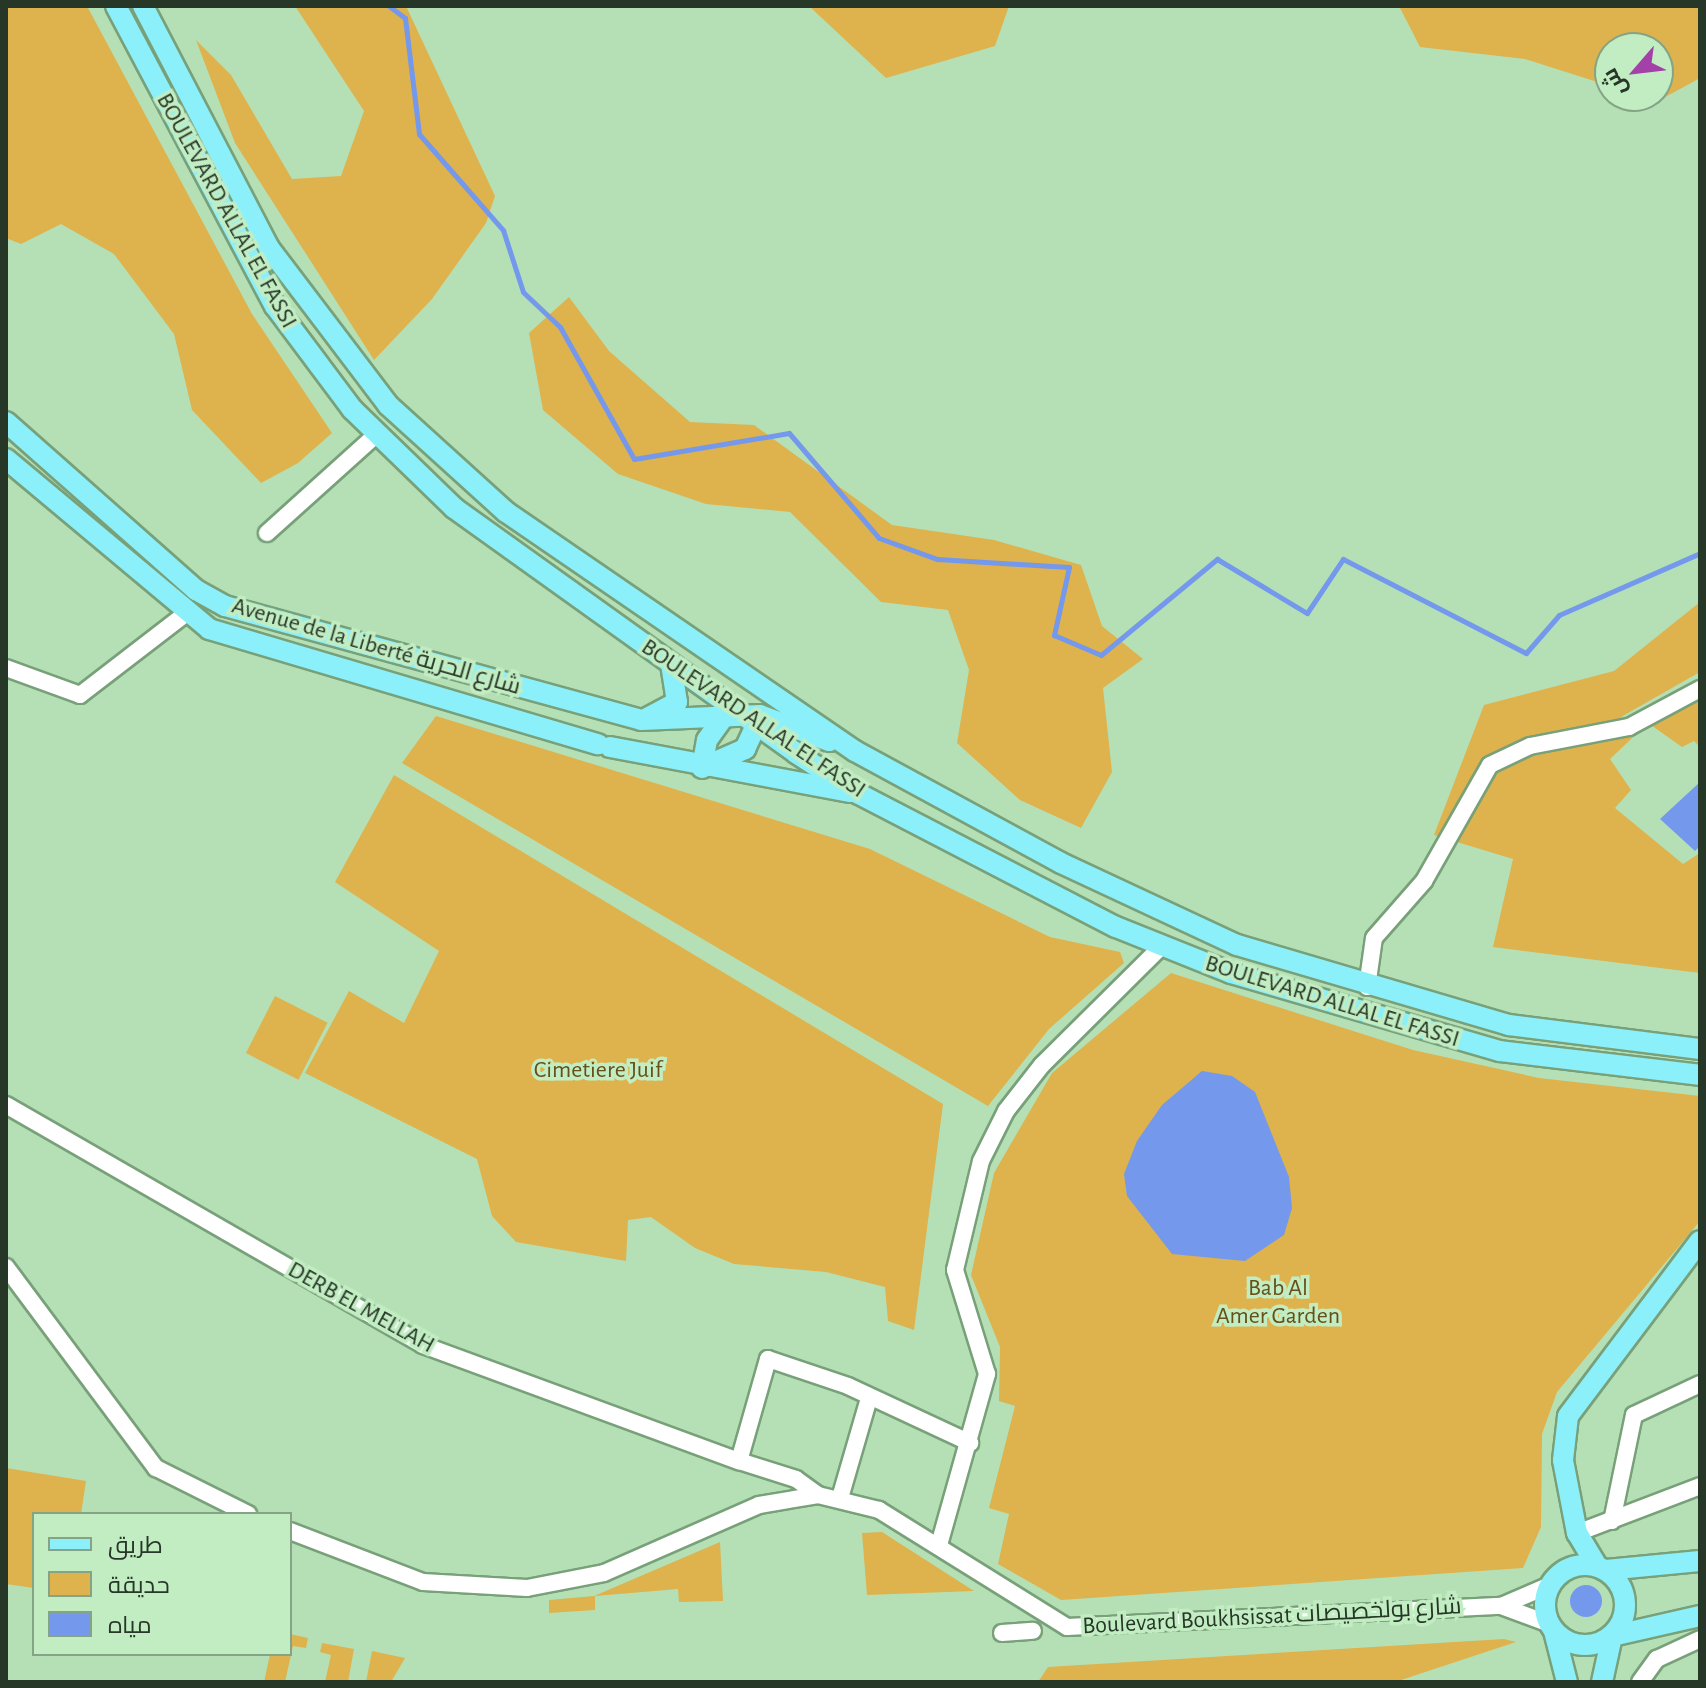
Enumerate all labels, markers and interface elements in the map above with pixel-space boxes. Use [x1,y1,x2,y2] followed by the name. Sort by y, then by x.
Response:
[1594,32,1674,112] north arrow
[1598,65,1631,100] text: ش
[149,88,303,334] street label: BOULEVARD ALLAL EL FASSI
[228,592,524,702] street label: Avenue de la Liberté شارع الحرية
[635,633,871,805] street label: BOULEVARD ALLAL EL FASSI
[1201,950,1463,1054] street label: BOULEVARD ALLAL EL FASSI
[534,1057,662,1085] park label: Cimetiere Juif
[283,1256,439,1360] street label: DERB EL MELLAH
[1216,1275,1340,1331] park label: Bab Al Amer Garden
[32,1512,292,1656] legend
[108,1534,163,1558] text: طريق
[108,1574,170,1598] text: حديقة
[1082,1593,1462,1641] street label: Boulevard Boukhsissat شارع بولخصيصات
[108,1614,152,1638] text: مياه

